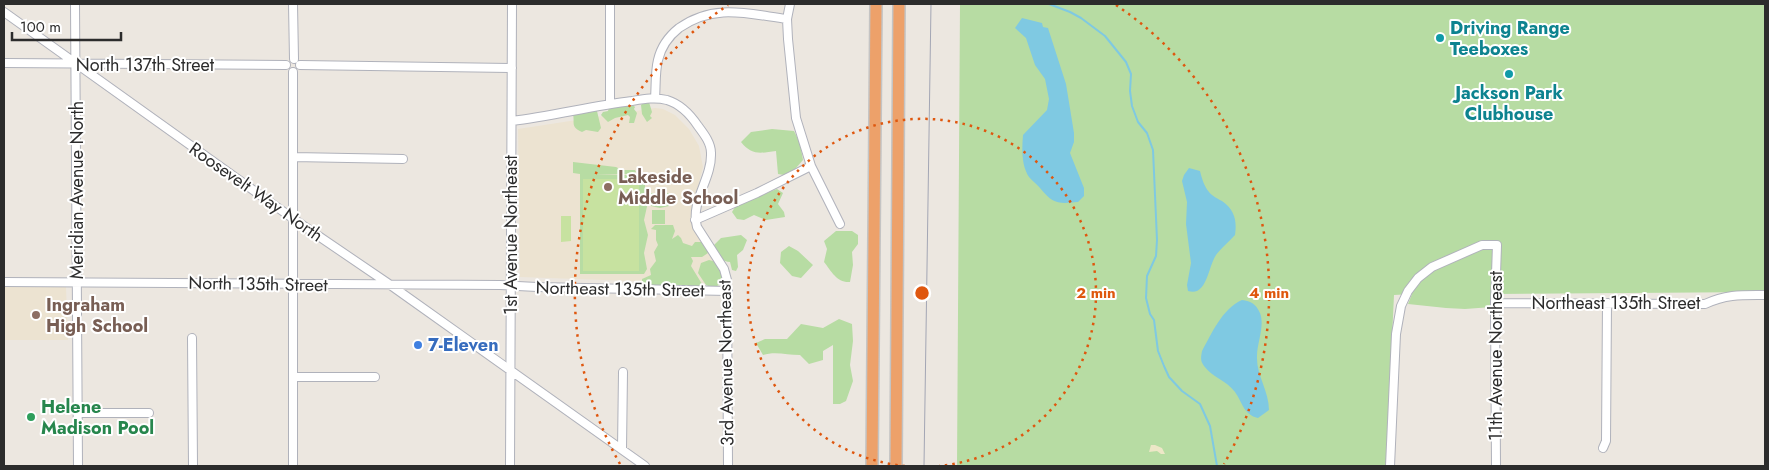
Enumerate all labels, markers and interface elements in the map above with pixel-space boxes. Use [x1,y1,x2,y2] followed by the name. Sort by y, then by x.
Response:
[12,10,121,42] scale bar
[1450,15,1570,62] place label: Driving Range Teeboxes
[20,16,61,38] text: 100 m
[1434,32,1446,44] marker: Driving Range Teeboxes
[76,52,215,78] street label: North 137th Street
[1503,68,1515,80] marker: Jackson Park Clubhouse
[1452,80,1563,127] place label: Jackson Park Clubhouse
[64,101,90,279] street label: Meridian Avenue North
[184,136,328,248] street label: Roosevelt Way North
[498,154,524,315] street label: 1st Avenue Northeast
[618,164,738,211] place label: Lakeside Middle School
[602,181,614,193] marker: Lakeside Middle School
[188,270,329,298] street label: North 135th Street
[1483,270,1509,441] street label: 11th Avenue Northeast
[535,275,705,303] street label: Northeast 135th Street
[712,279,740,446] street label: 3rd Avenue Northeast
[1076,282,1116,304] text: 2 min
[1249,282,1289,304] text: 4 min
[913,284,931,302] centre of rings
[1532,290,1701,316] street label: Northeast 135th Street
[46,292,148,339] place label: Ingraham High School
[30,309,42,321] marker: Ingraham High School
[428,332,499,358] place label: 7-Eleven
[412,339,424,351] marker: 7-Eleven
[41,394,154,441] place label: Helene Madison Pool
[25,411,37,423] marker: Helene Madison Pool

